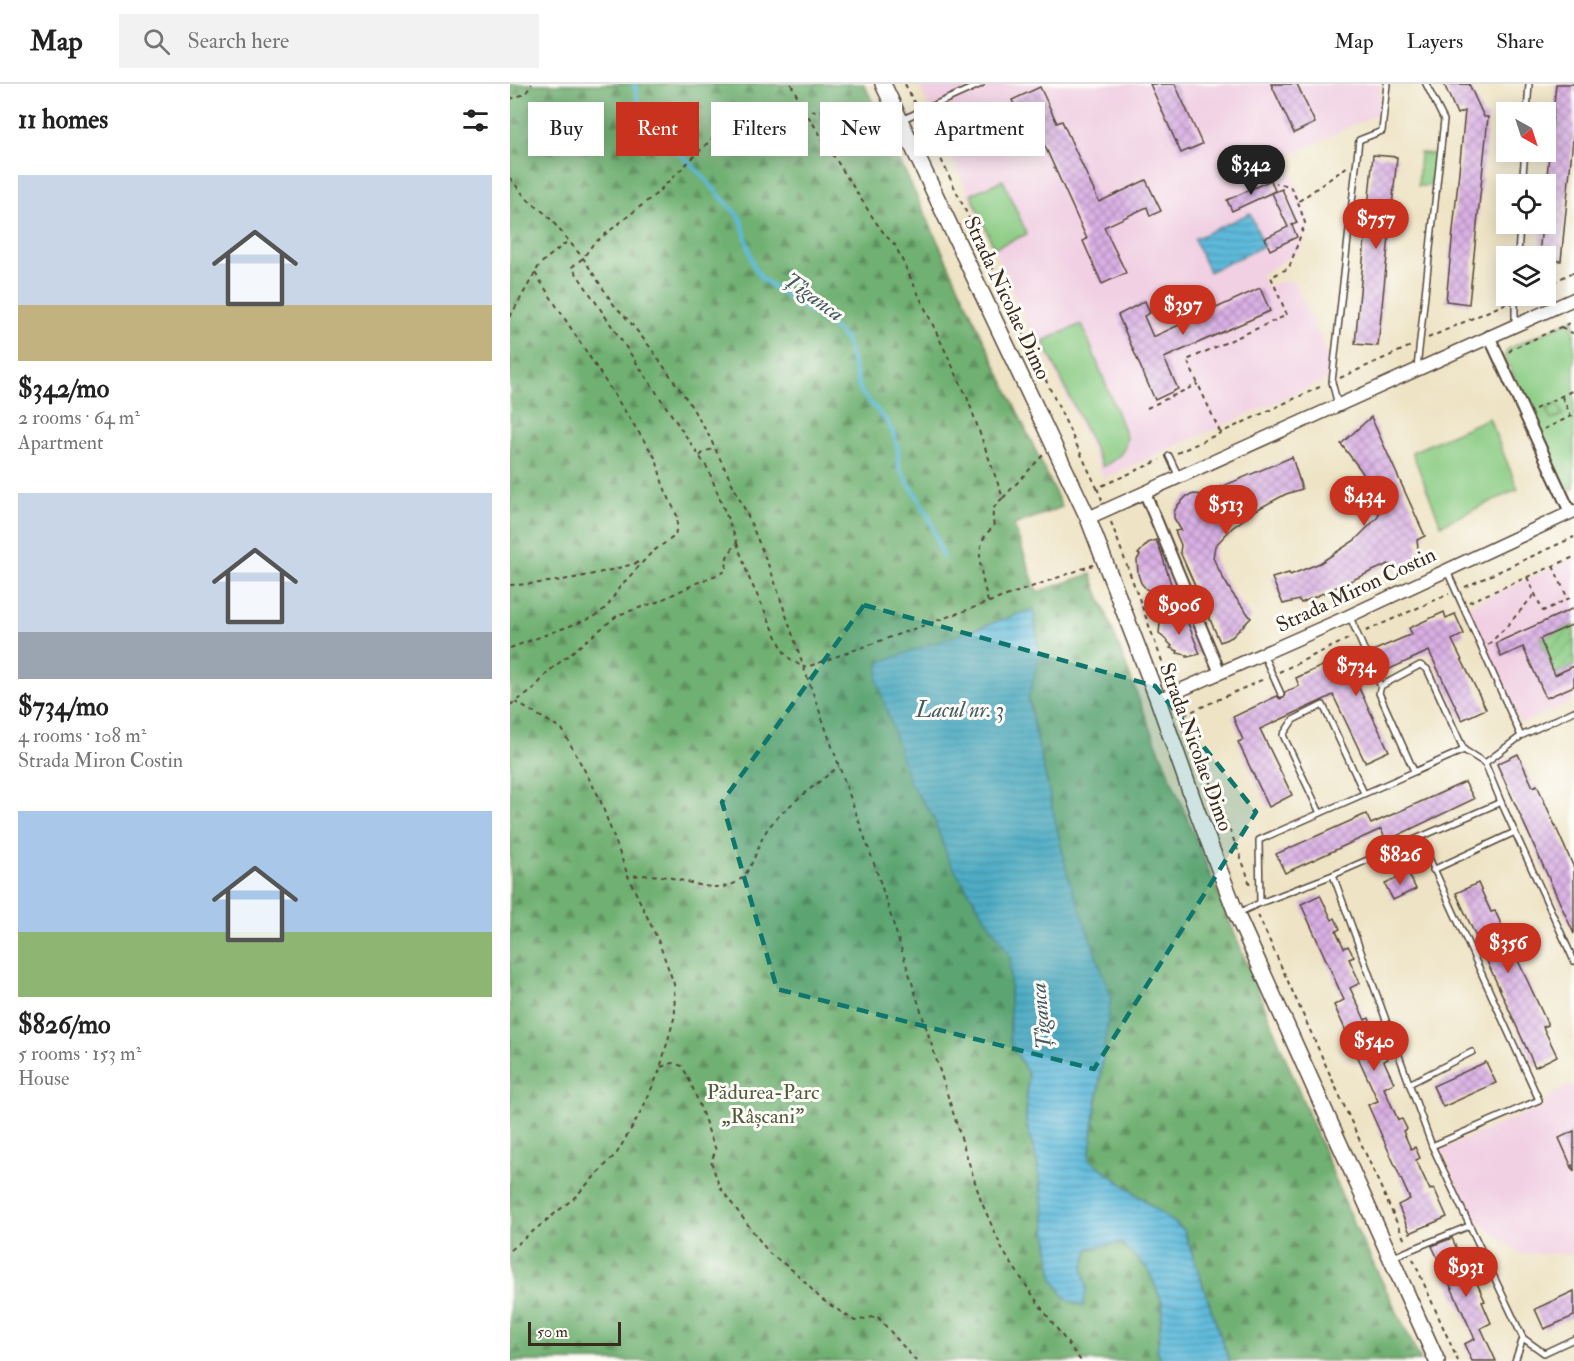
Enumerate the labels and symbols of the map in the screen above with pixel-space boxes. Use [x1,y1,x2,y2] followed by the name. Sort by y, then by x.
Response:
[1496,102,1556,162] north arrow
[1215,145,1287,196] pin: $342
[1340,199,1412,250] pin: $757
[957,212,1057,384] street label: Strada Nicolae Dimo
[779,266,849,328] water label: Țîganca
[1147,285,1219,336] pin: $397
[1328,476,1400,527] pin: $434
[1190,485,1262,536] pin: $513
[1272,541,1440,639] street label: Strada Miron Costin
[1143,585,1215,636] pin: $906
[1320,646,1392,697] pin: $734
[1153,659,1239,835] street label: Strada Nicolae Dimo
[915,696,1004,724] water label: Lacul nr. 3
[1364,835,1436,886] pin: $826
[1472,923,1544,974] pin: $356
[1024,981,1058,1051] water label: Țîganca
[1338,1021,1410,1072] pin: $540
[707,1079,820,1130] park label: Pădurea-Parc „Râșcani”
[1430,1247,1502,1298] pin: $931
[528,1319,621,1346] scale bar

